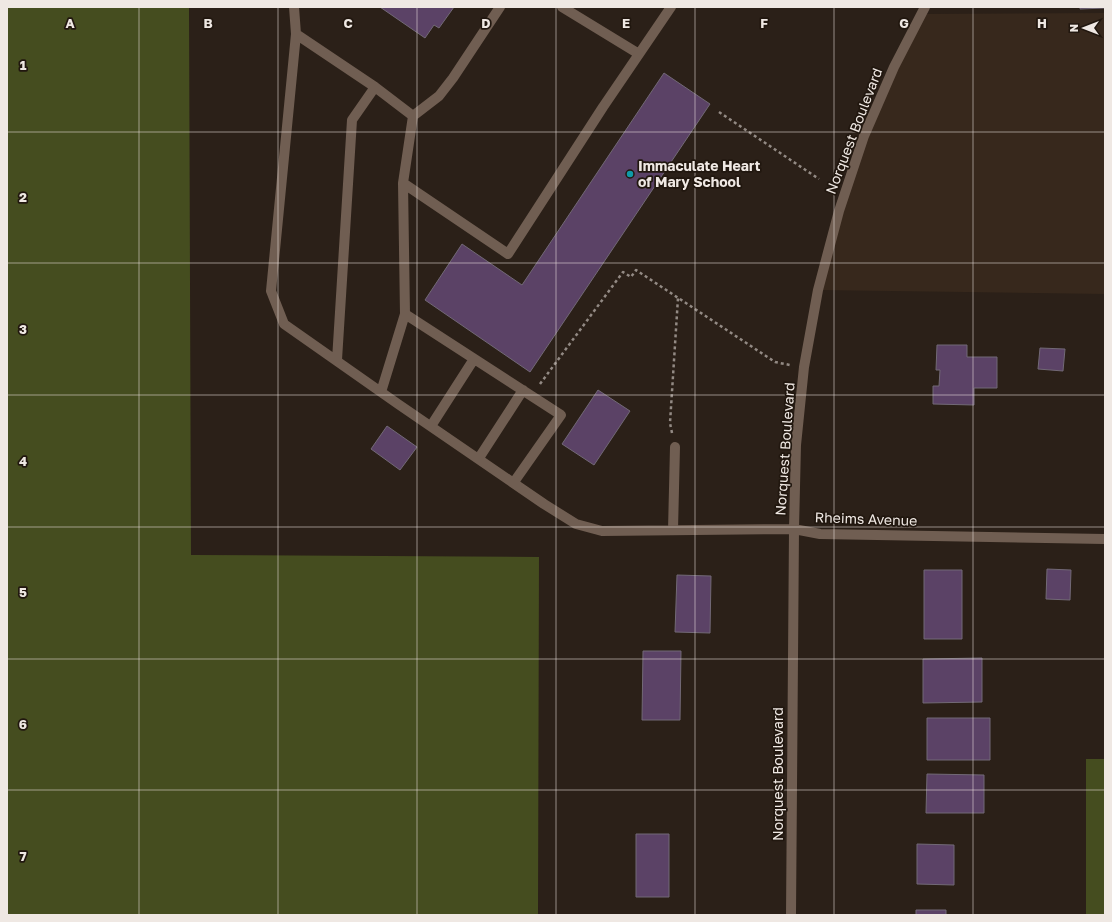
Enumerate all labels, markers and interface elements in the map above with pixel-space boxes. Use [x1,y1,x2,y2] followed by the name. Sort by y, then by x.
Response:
[1064,8,1104,48] north arrow
[65,15,75,31] text: A
[203,15,213,31] text: B
[343,15,353,31] text: C
[481,15,491,31] text: D
[622,15,630,31] text: E
[760,15,768,31] text: F
[899,15,909,31] text: G
[1037,15,1047,31] text: H
[1067,24,1080,32] text: N
[20,57,27,73] text: 1
[822,65,885,196] street label: Norquest Boulevard
[638,157,761,190] place label: Immaculate Heart of Mary School
[625,169,635,179] marker: Immaculate Heart of Mary School
[19,189,27,205] text: 2
[19,321,27,337] text: 3
[771,382,798,516] street label: Norquest Boulevard
[19,453,27,469] text: 4
[814,508,918,529] street label: Rheims Avenue
[19,584,27,600] text: 5
[769,707,786,841] street label: Norquest Boulevard
[19,716,27,732] text: 6
[19,848,27,864] text: 7

